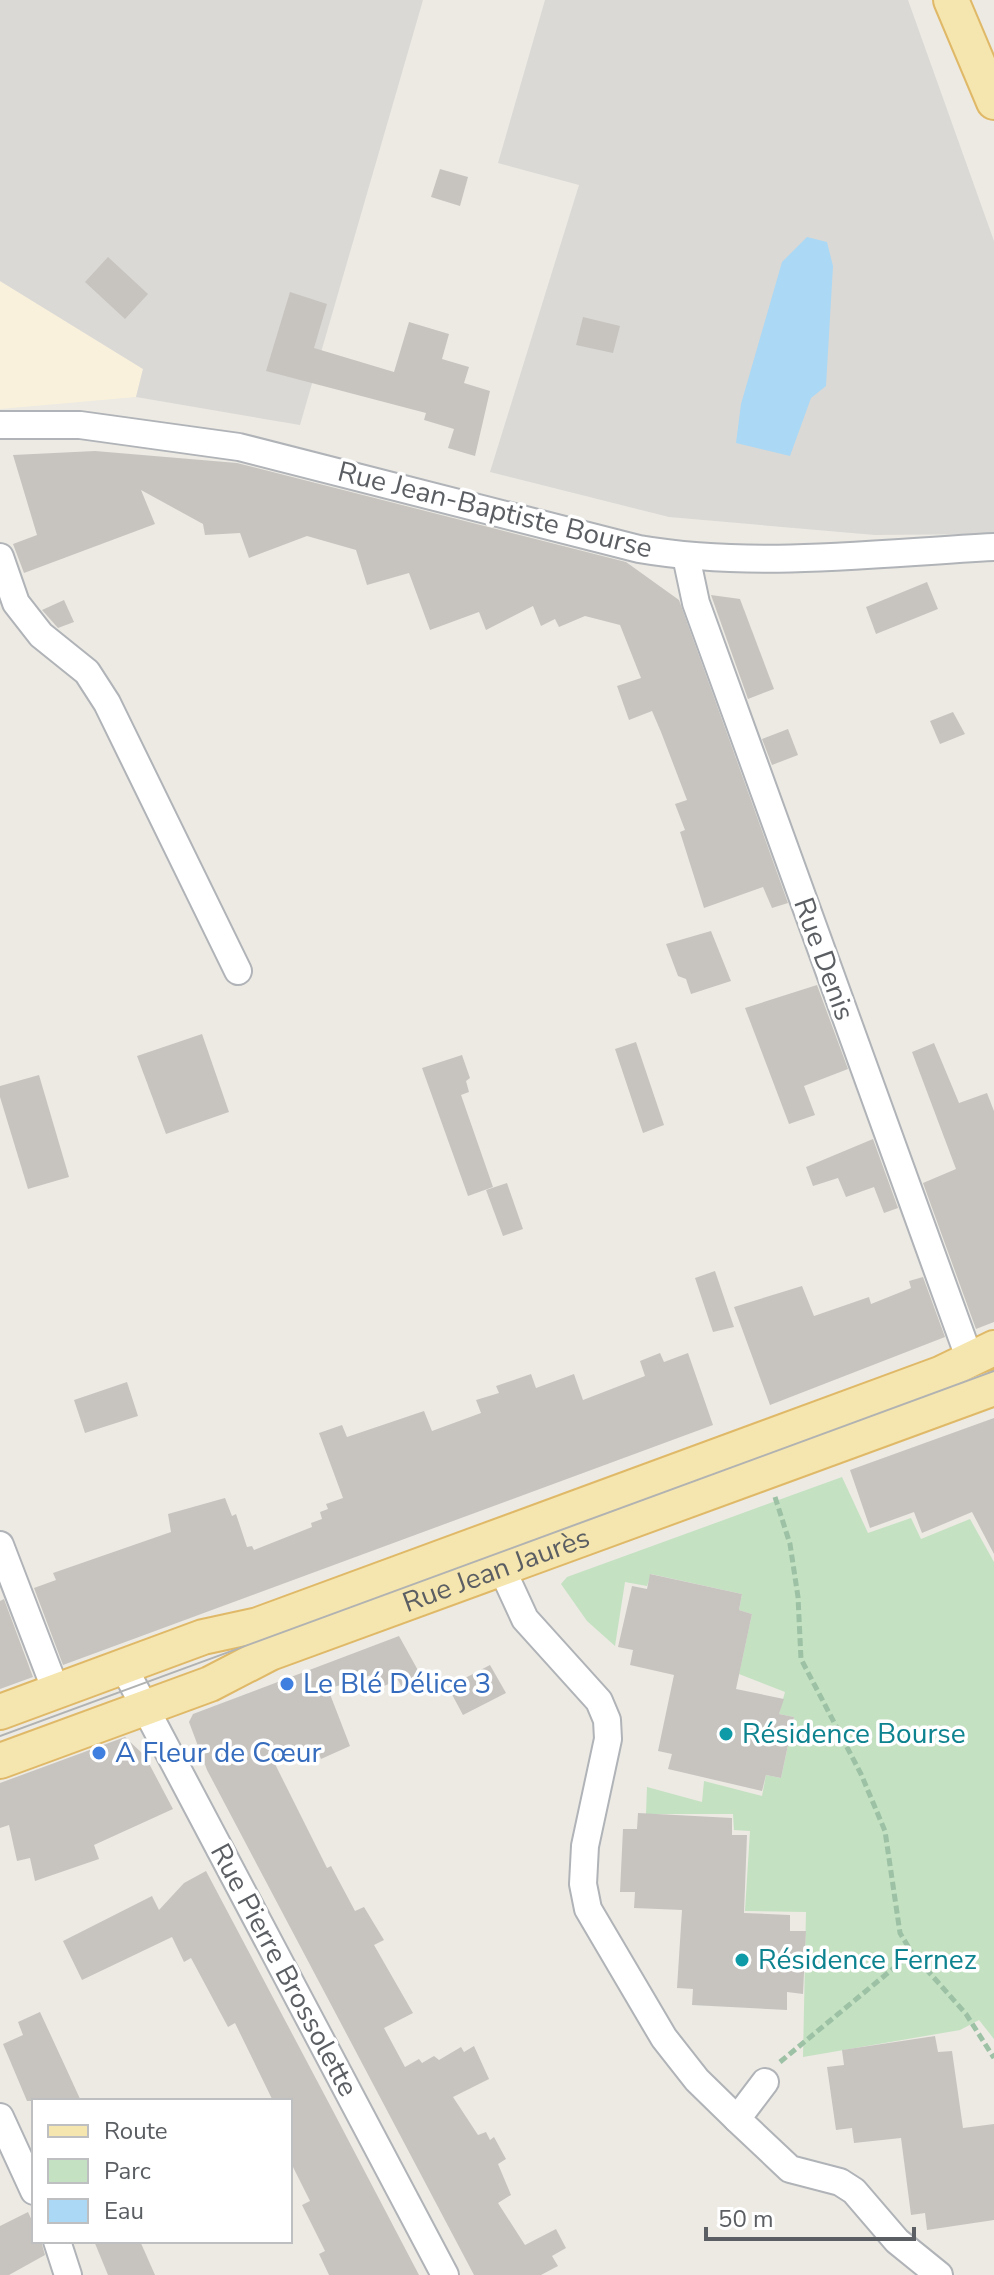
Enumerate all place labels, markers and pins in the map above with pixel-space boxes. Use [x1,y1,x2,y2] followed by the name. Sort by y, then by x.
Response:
[303,1665,491,1703] place label: Le Blé Délice 3
[278,1675,296,1693] marker: Le Blé Délice 3
[742,1715,966,1753] place label: Résidence Bourse
[717,1725,735,1743] marker: Résidence Bourse
[115,1734,321,1772] place label: A Fleur de Cœur
[90,1744,108,1762] marker: A Fleur de Cœur
[758,1941,977,1979] place label: Résidence Fernez
[733,1951,751,1969] marker: Résidence Fernez

